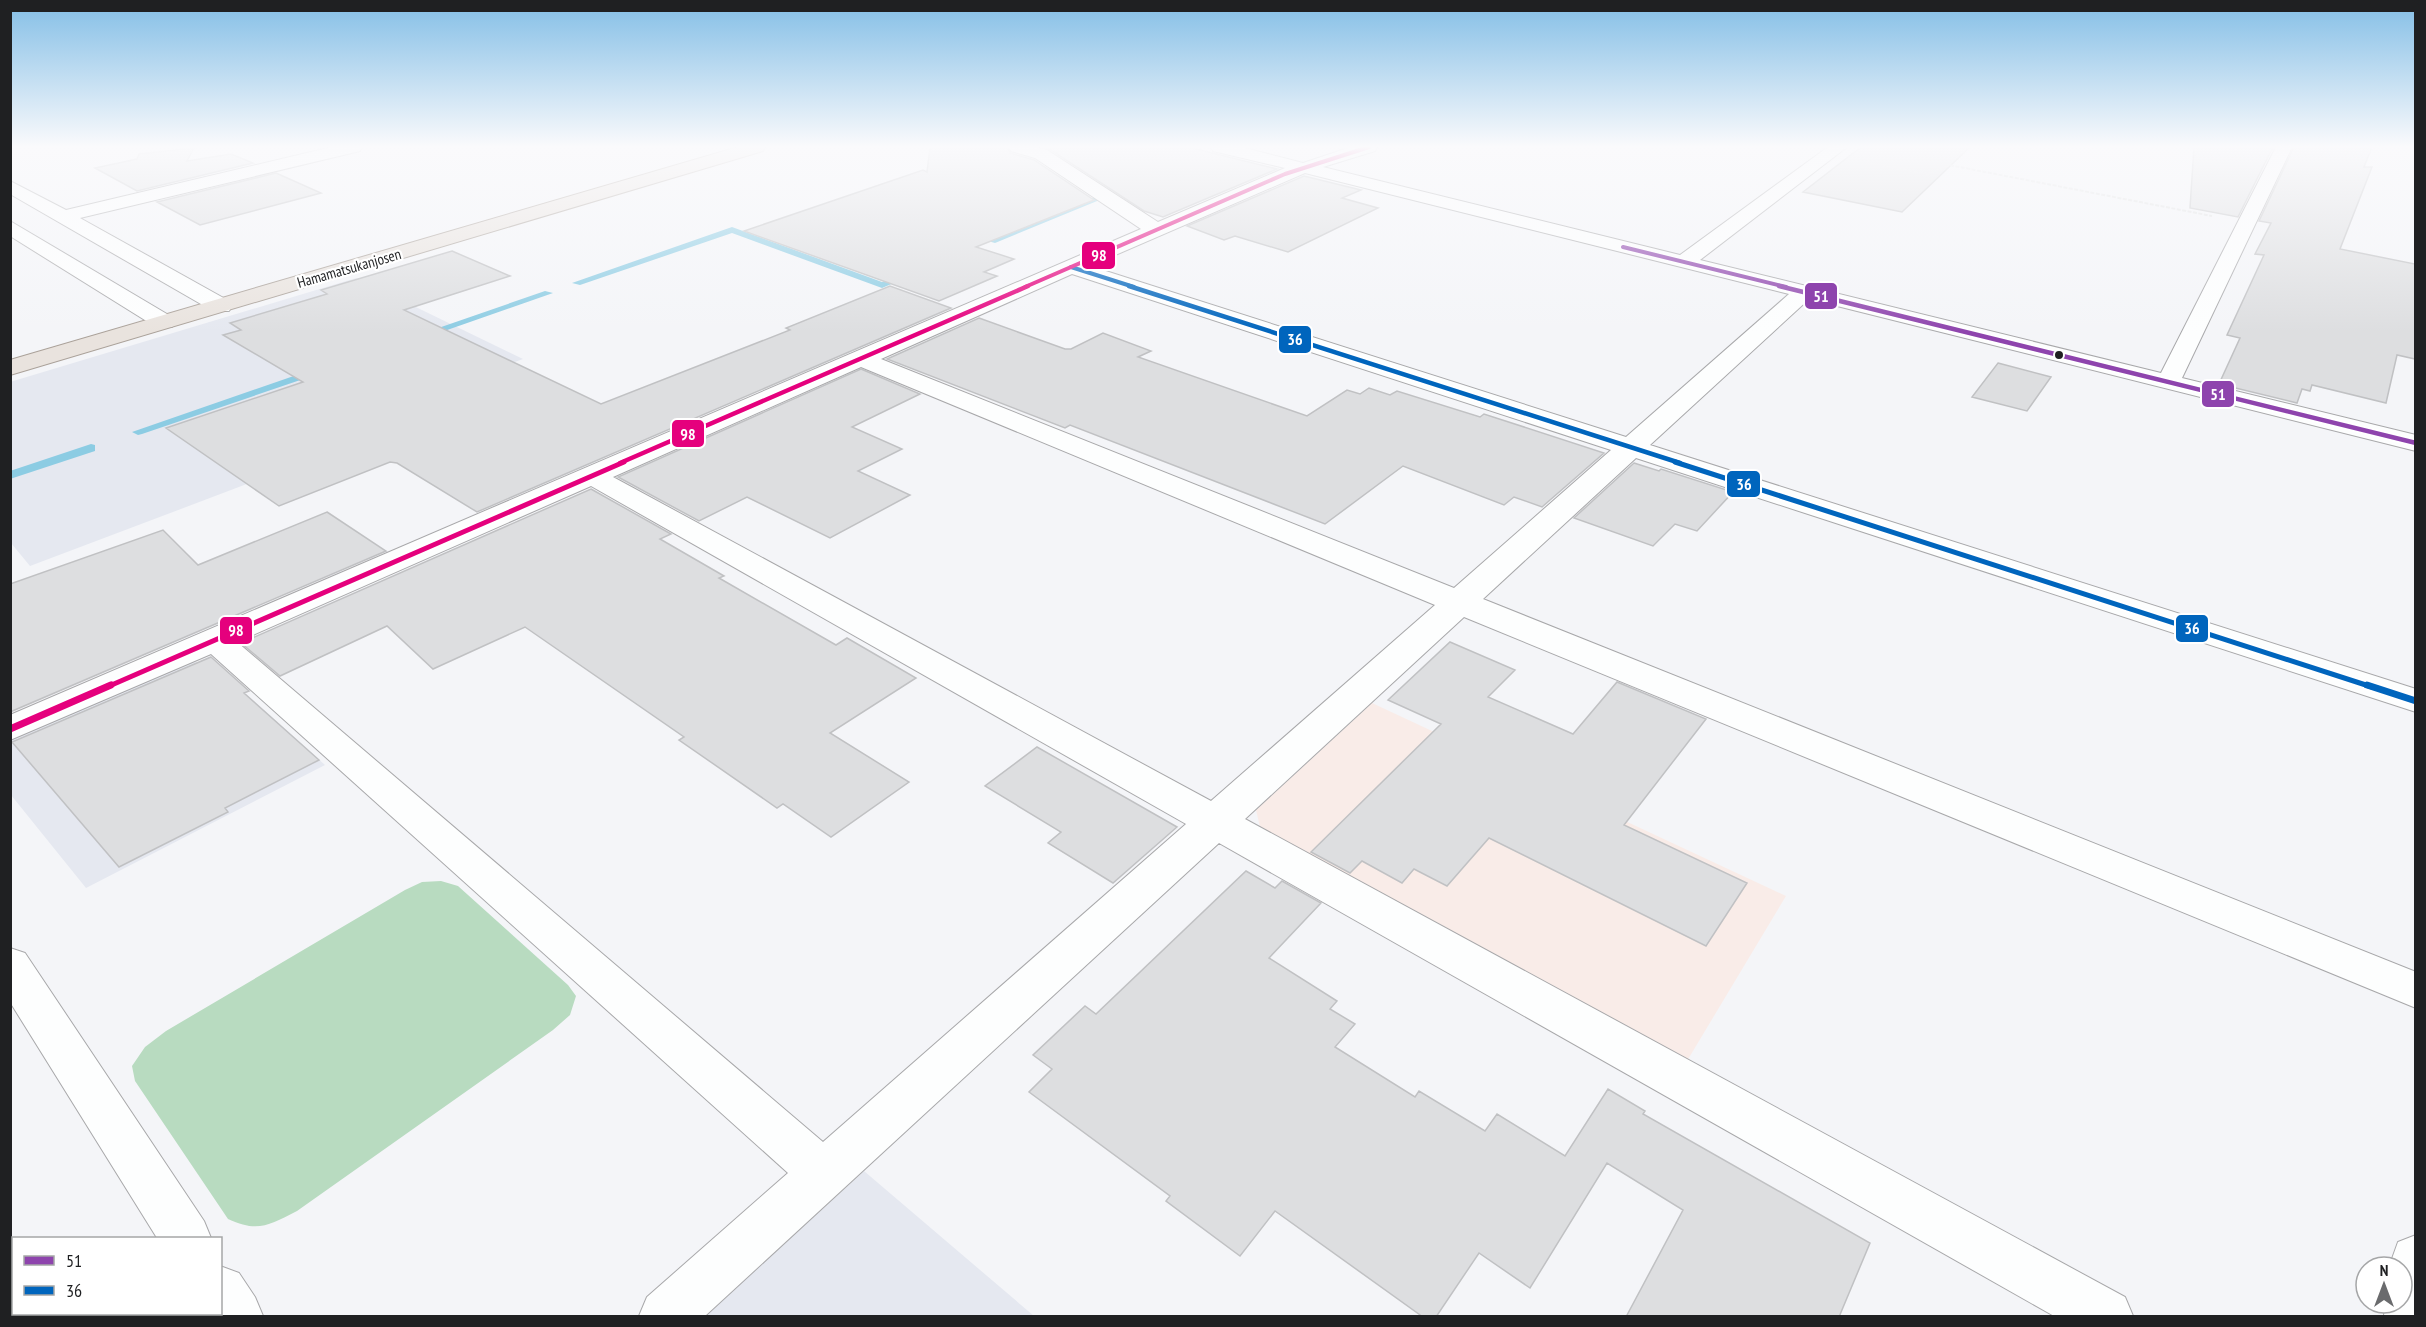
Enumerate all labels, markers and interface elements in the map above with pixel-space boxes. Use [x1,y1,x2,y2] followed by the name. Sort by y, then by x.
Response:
[1081,241,1116,270] line badge: 98
[295,244,403,292] street label: Hamamatsukanjosen
[1091,245,1107,265] text: 98
[1804,282,1838,310] line badge: 51
[1813,286,1829,306] text: 51
[1278,325,1312,354] line badge: 36
[1287,329,1303,349] text: 36
[2053,349,2065,361] unlabelled marker
[2201,380,2235,408] line badge: 51
[2210,384,2226,404] text: 51
[671,419,705,448] line badge: 98
[680,424,696,444] text: 98
[1726,470,1761,498] line badge: 36
[1736,474,1752,494] text: 36
[2175,614,2209,643] line badge: 36
[219,616,253,645] line badge: 98
[2184,618,2200,638] text: 36
[228,620,244,640] text: 98
[12,1237,222,1315] legend
[66,1249,82,1272] text: 51
[2354,1255,2414,1315] north arrow
[2380,1260,2388,1280] text: N
[66,1279,82,1302] text: 36

